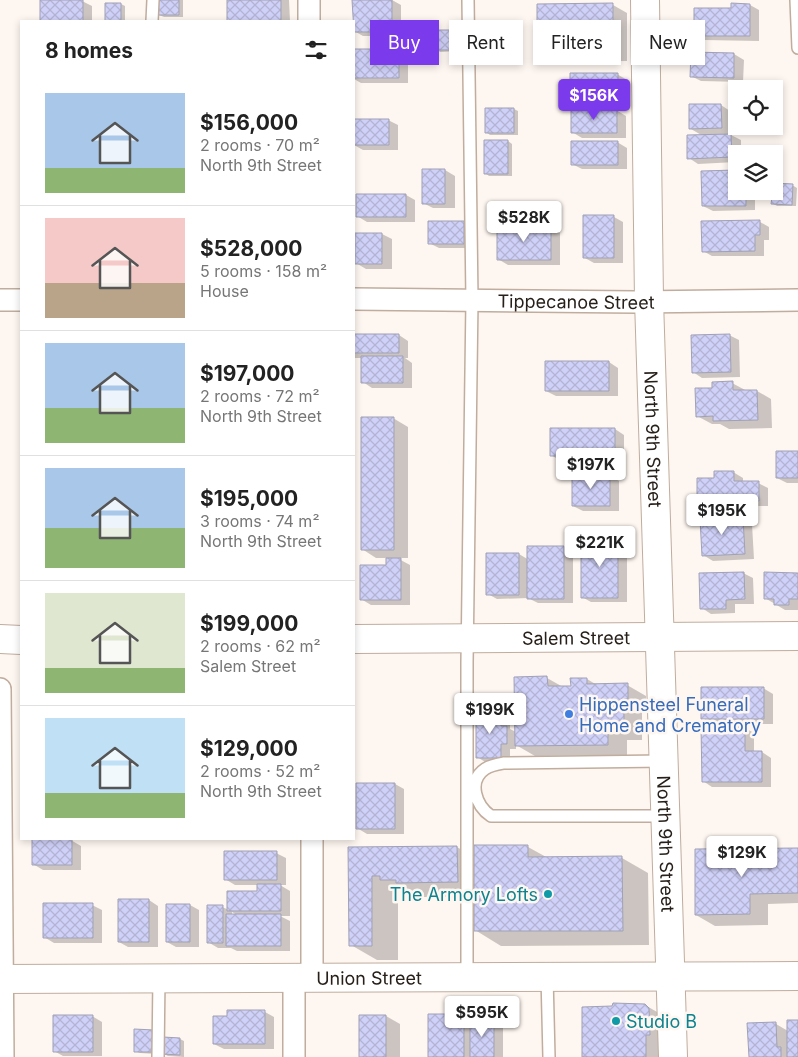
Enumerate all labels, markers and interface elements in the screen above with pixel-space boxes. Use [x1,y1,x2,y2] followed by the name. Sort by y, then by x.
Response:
[370,20,439,65] chip: Buy
[449,20,523,65] chip: Rent
[533,20,621,65] chip: Filters
[631,20,705,65] chip: New
[302,36,330,64] icon: filters
[45,38,133,63] text: 8 homes
[559,78,629,121] pin: $156K
[728,80,783,200] map controls
[728,80,783,135] button: locate
[569,85,619,105] text: $156K
[200,110,298,135] text: $156,000
[85,113,145,173] icon: home
[200,135,320,155] text: 2 rooms · 70 m²
[728,145,783,200] button: layers
[200,155,322,175] text: North 9th Street
[489,200,559,243] pin: $528K
[498,207,550,227] text: $528K
[200,236,303,261] text: $528,000
[85,238,145,298] icon: home
[200,261,327,281] text: 5 rooms · 158 m²
[200,281,249,301] text: House
[497,290,655,313] street label: Tippecanoe Street
[200,361,295,386] text: $197,000
[85,363,145,423] icon: home
[641,370,666,508] street label: North 9th Street
[200,386,320,406] text: 2 rooms · 72 m²
[200,406,322,426] text: North 9th Street
[556,448,626,490] pin: $197K
[567,454,615,474] text: $197K
[200,486,298,511] text: $195,000
[85,488,145,548] icon: home
[687,494,757,536] pin: $195K
[697,500,747,520] text: $195K
[200,511,319,531] text: 3 rooms · 74 m²
[565,526,635,568] pin: $221K
[200,531,322,551] text: North 9th Street
[575,532,625,552] text: $221K
[200,611,298,636] text: $199,000
[85,613,145,673] icon: home
[522,627,630,648] street label: Salem Street
[200,636,321,656] text: 2 rooms · 62 m²
[200,656,296,676] text: Salem Street
[455,692,525,735] pin: $199K
[579,694,761,736] place label: Hippensteel Funeral Home and Crematory
[465,699,515,719] text: $199K
[563,708,575,720] marker: Hippensteel Funeral Home and Crematory
[200,736,298,761] text: $129,000
[85,738,145,798] icon: home
[200,761,320,781] text: 2 rooms · 52 m²
[654,775,679,913] street label: North 9th Street
[200,781,322,801] text: North 9th Street
[707,836,777,878] pin: $129K
[717,842,767,862] text: $129K
[390,884,538,905] place label: The Armory Lofts
[542,888,554,900] marker: The Armory Lofts
[316,967,422,988] street label: Union Street
[447,996,517,1038] pin: $595K
[456,1002,508,1022] text: $595K
[626,1011,697,1032] place label: Studio B
[610,1015,622,1027] marker: Studio B

